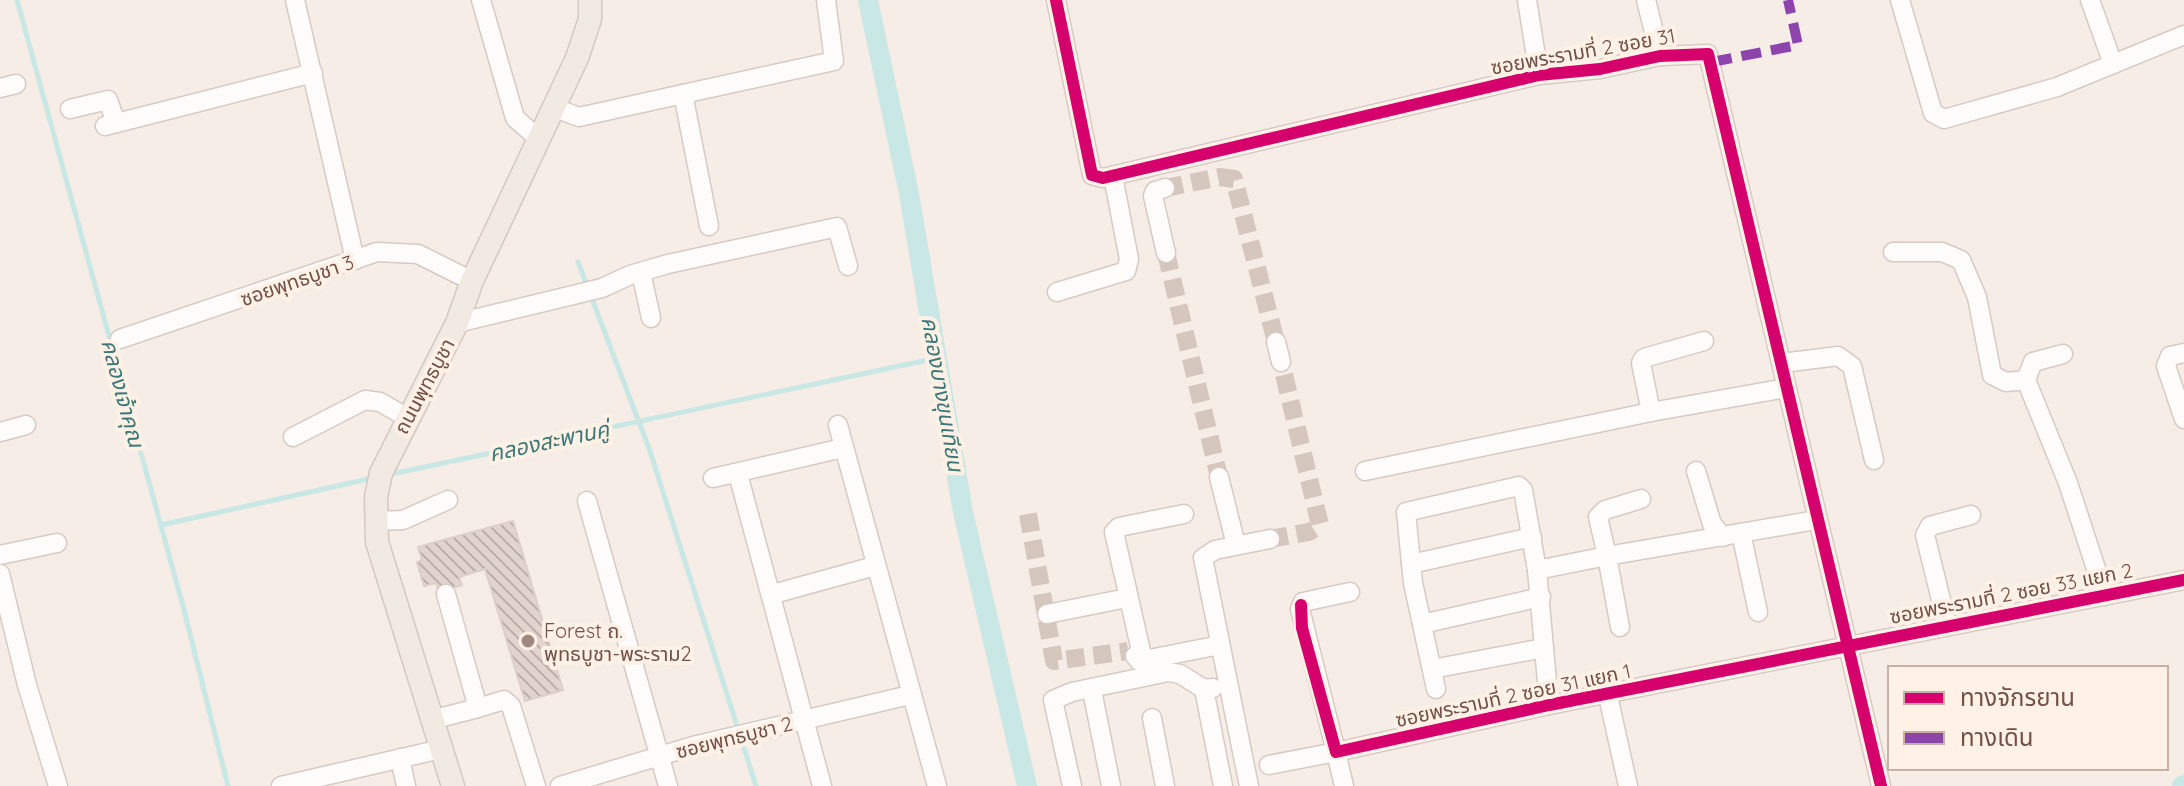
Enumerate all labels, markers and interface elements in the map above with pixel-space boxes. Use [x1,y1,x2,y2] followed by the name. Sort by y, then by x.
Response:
[1489,21,1677,80] street label: ซอยพระรามที่ 2 ซอย 31
[237,249,357,312] street label: ซอยพุทธบูชา 3
[916,315,971,475] water label: คลองบางขุนเทียน
[388,334,461,439] street label: ถนนพุทธบูชา
[95,336,151,452] water label: คลองเจ้าคุณ
[487,414,614,467] water label: คลองสะพานคู่
[1887,556,2135,629] street label: ซอยพระรามที่ 2 ซอย 33 แยก 2
[544,618,692,667] place label: Forest ถ. พุทธบูชา-พระราม2
[519,632,537,650] marker: Forest ถ. พุทธบูชา-พระราม2
[1393,657,1633,732] street label: ซอยพระรามที่ 2 ซอย 31 แยก 1
[1888,666,2168,770] legend
[1960,682,2075,712] text: ทางจักรยาน
[673,710,795,765] street label: ซอยพุทธบูชา 2
[1960,722,2034,752] text: ทางเดิน

